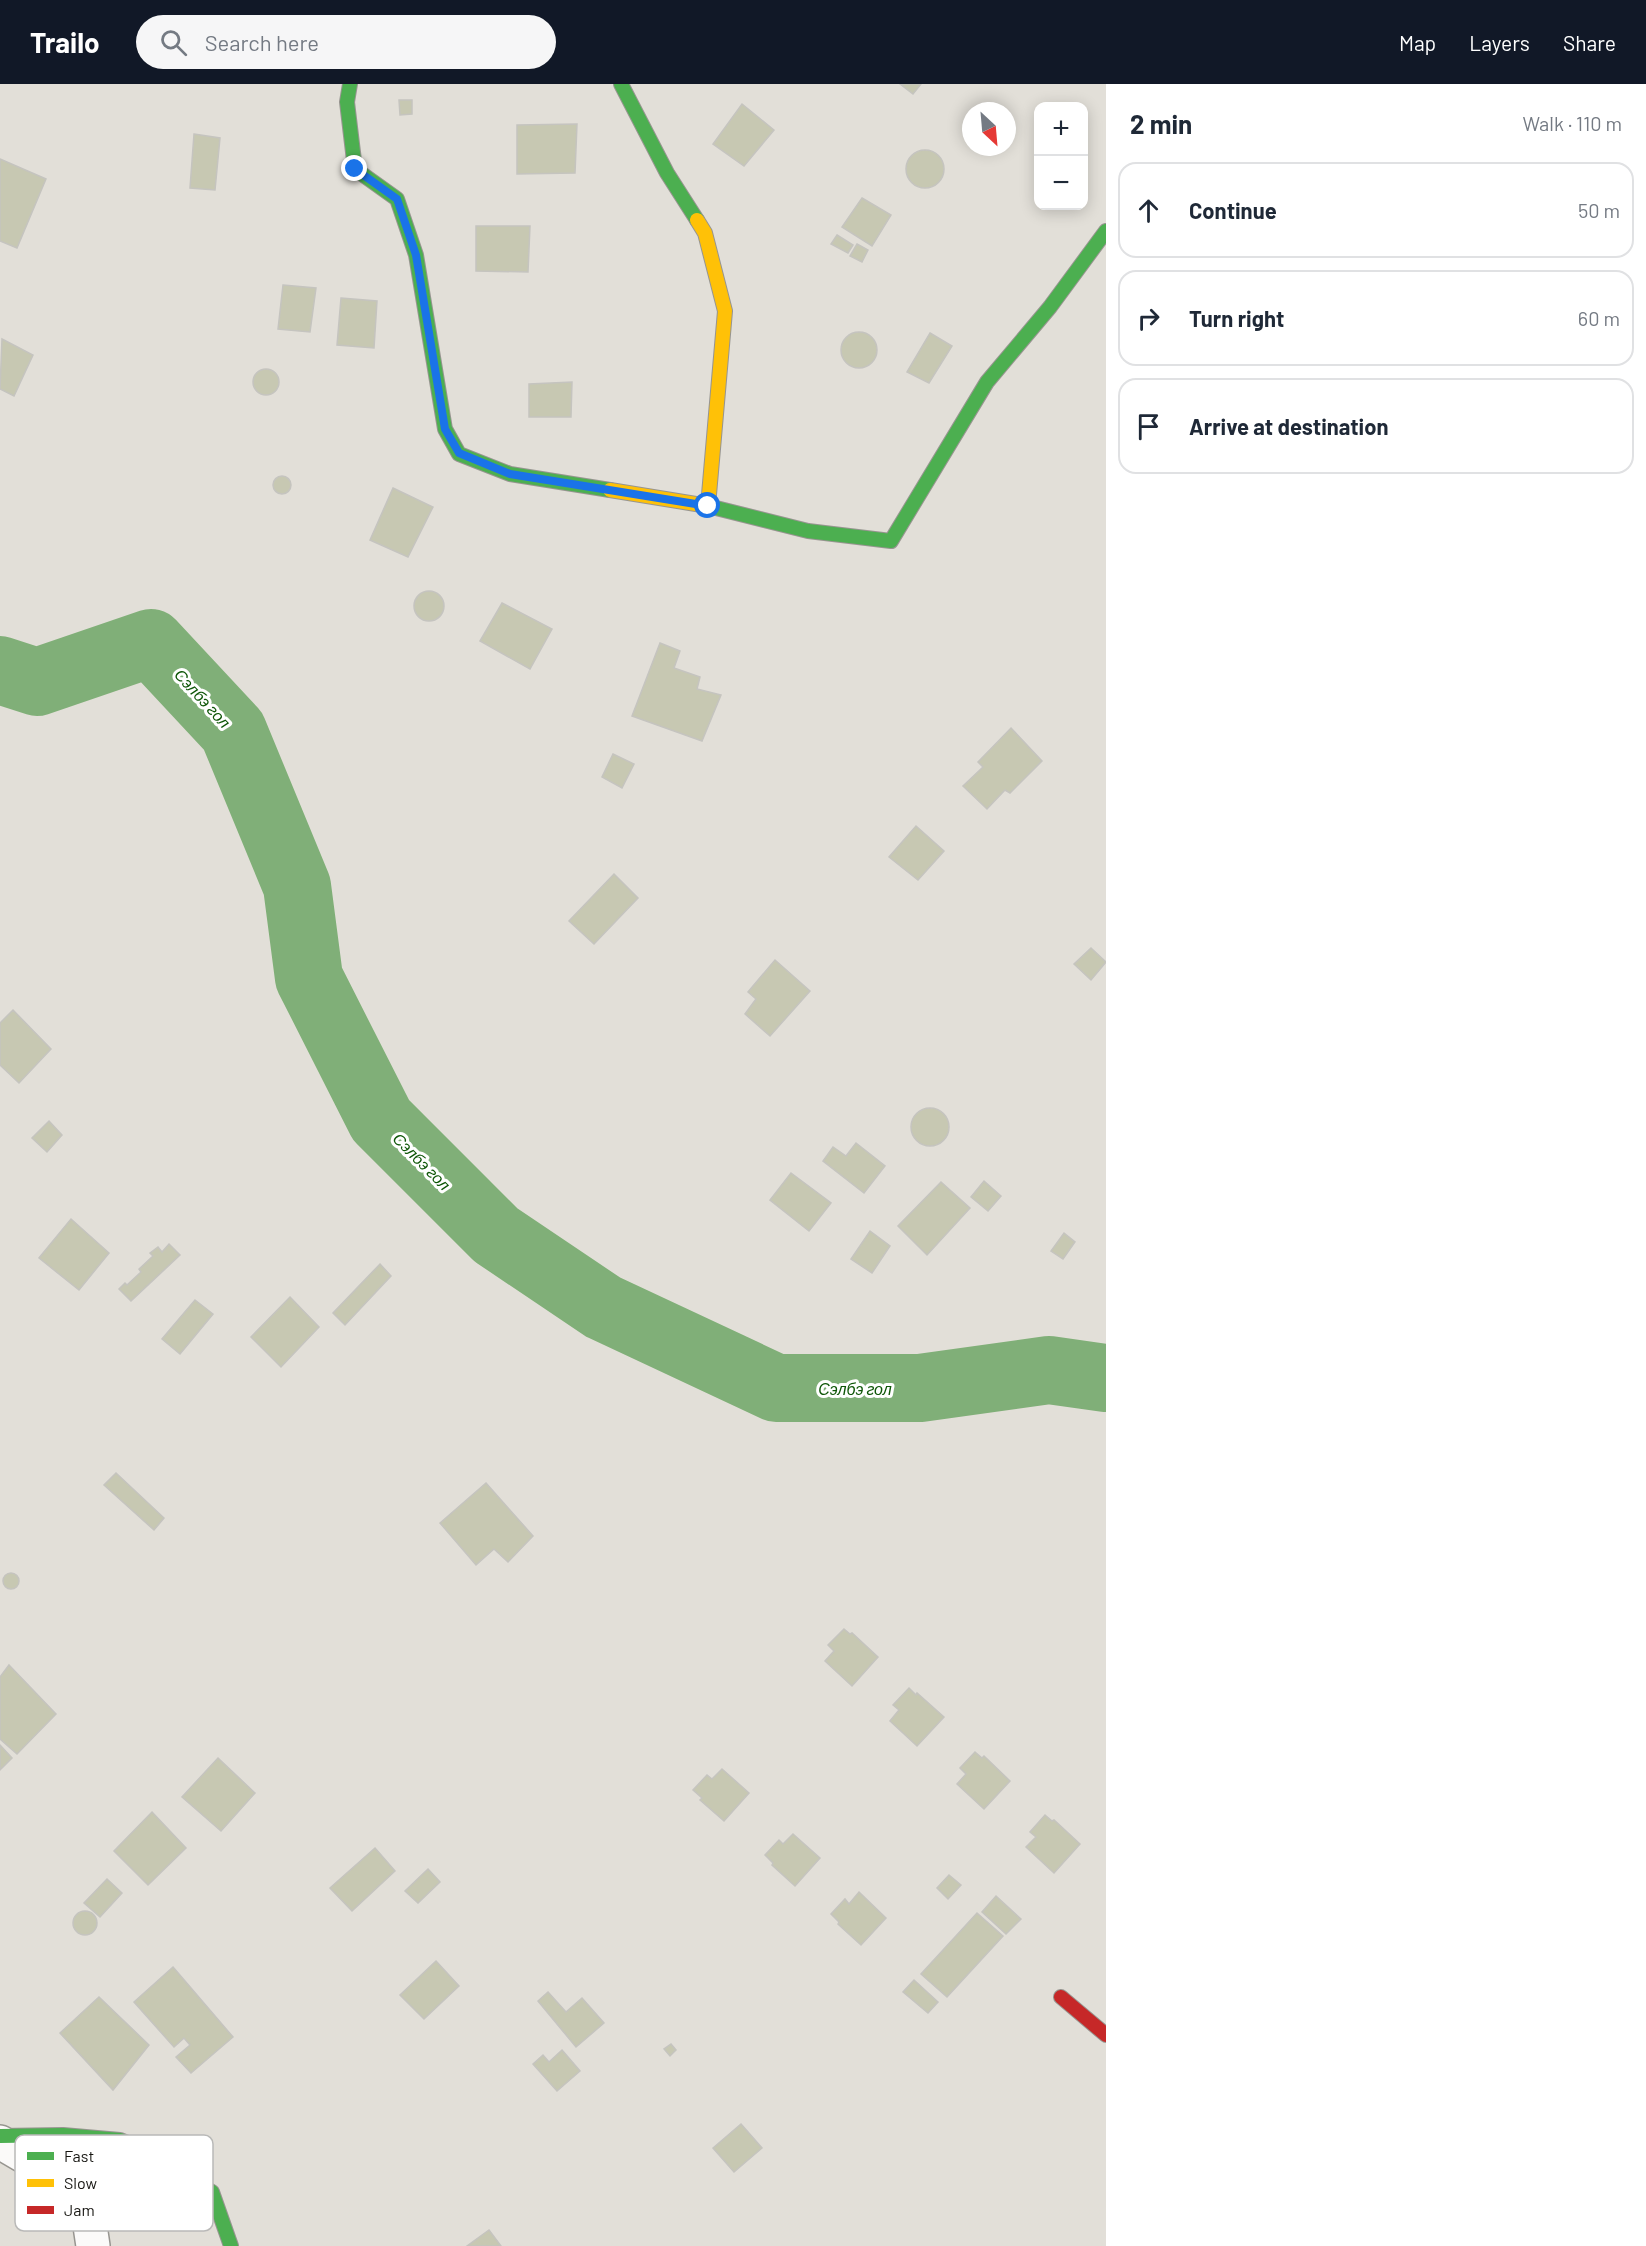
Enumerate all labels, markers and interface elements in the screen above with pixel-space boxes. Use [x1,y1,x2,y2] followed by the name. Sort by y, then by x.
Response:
[136,15,556,69] search box
[30,25,100,59] text: Trailo
[157,26,190,59] icon: search
[205,29,319,55] text: Search here
[1399,30,1436,55] text: Map
[1469,30,1530,55] text: Layers
[1563,30,1616,55] text: Share
[962,102,1016,156] north arrow
[1034,102,1088,210] map controls
[1034,102,1088,156] button: +
[1130,108,1192,139] text: 2 min
[1522,111,1622,135] text: Walk · 110 m
[341,155,367,181] route end
[1034,156,1088,210] button: −
[1132,194,1165,227] icon: ahead
[1189,197,1277,223] text: Continue
[1578,198,1620,222] text: 50 m
[1132,302,1165,335] icon: right
[1189,305,1284,331] text: Turn right
[1578,306,1620,330] text: 60 m
[1132,410,1165,443] icon: arrive
[1189,413,1388,439] text: Arrive at destination
[694,492,720,518] route start
[171,665,235,731] water label: Сэлбэ гол
[389,1128,455,1194] water label: Сэлбэ гол
[818,1379,892,1398] water label: Сэлбэ гол
[15,2135,213,2231] legend
[64,2146,94,2165] text: Fast
[64,2173,97,2192] text: Slow
[64,2200,95,2219] text: Jam

